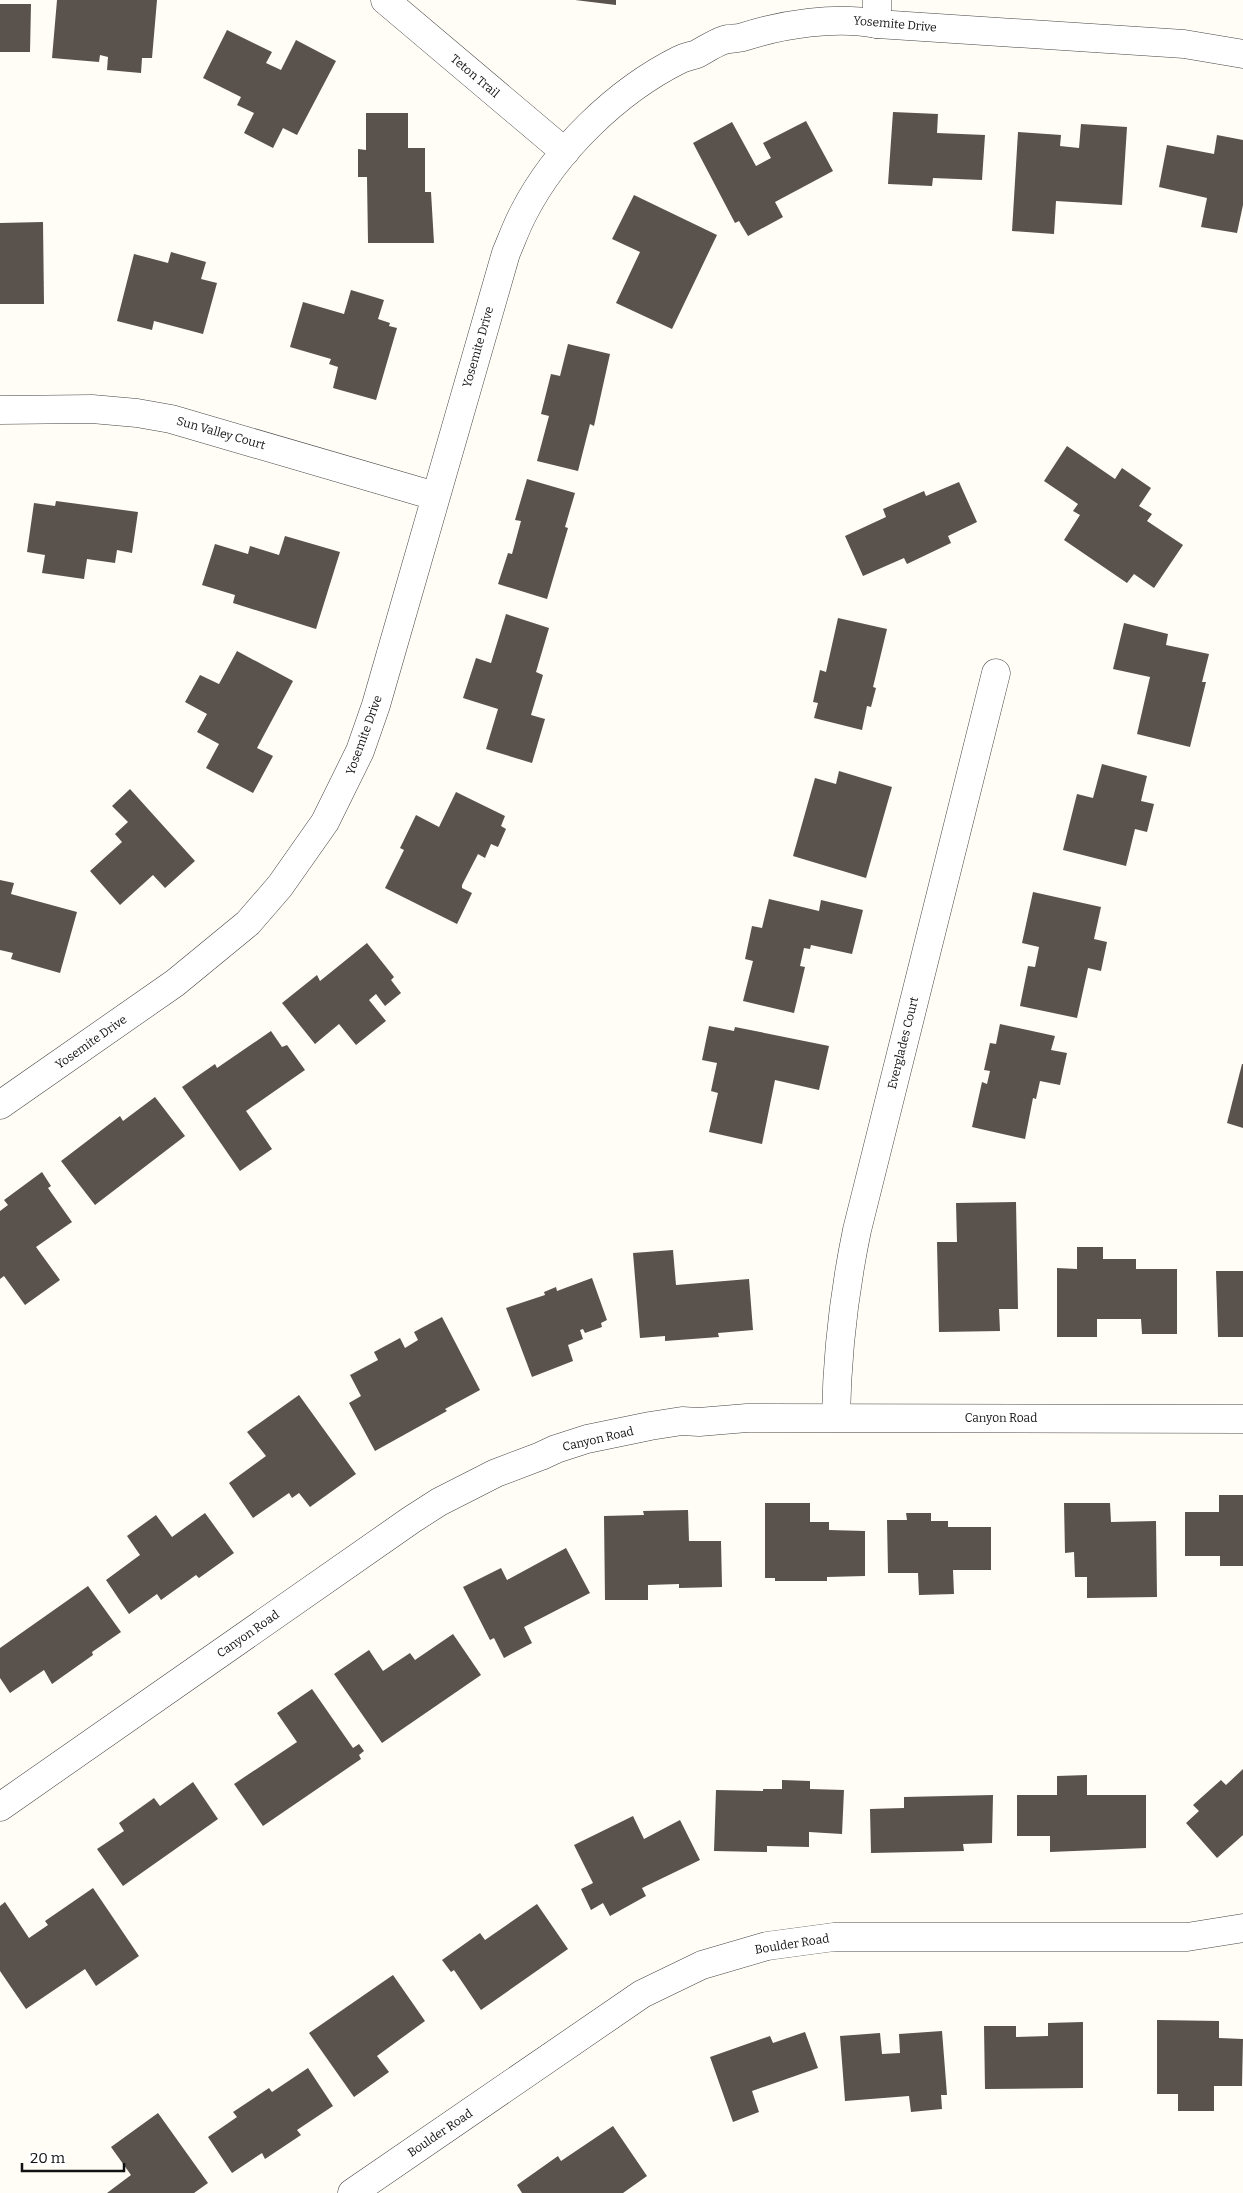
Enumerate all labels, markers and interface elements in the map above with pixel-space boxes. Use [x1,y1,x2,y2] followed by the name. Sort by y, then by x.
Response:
[853,13,937,35] street label: Yosemite Drive
[448,52,503,101] street label: Teton Trail
[460,305,496,389] street label: Yosemite Drive
[175,414,268,453] street label: Sun Valley Court
[343,693,385,777] street label: Yosemite Drive
[885,995,921,1091] street label: Everglades Court
[53,1012,129,1072] street label: Yosemite Drive
[965,1411,1037,1425] street label: Canyon Road
[561,1424,635,1454] street label: Canyon Road
[214,1607,282,1661] street label: Canyon Road
[754,1931,830,1957] street label: Boulder Road
[405,2106,475,2160] street label: Boulder Road
[22,2140,125,2172] scale bar
[30,2149,66,2167] text: 20 m

